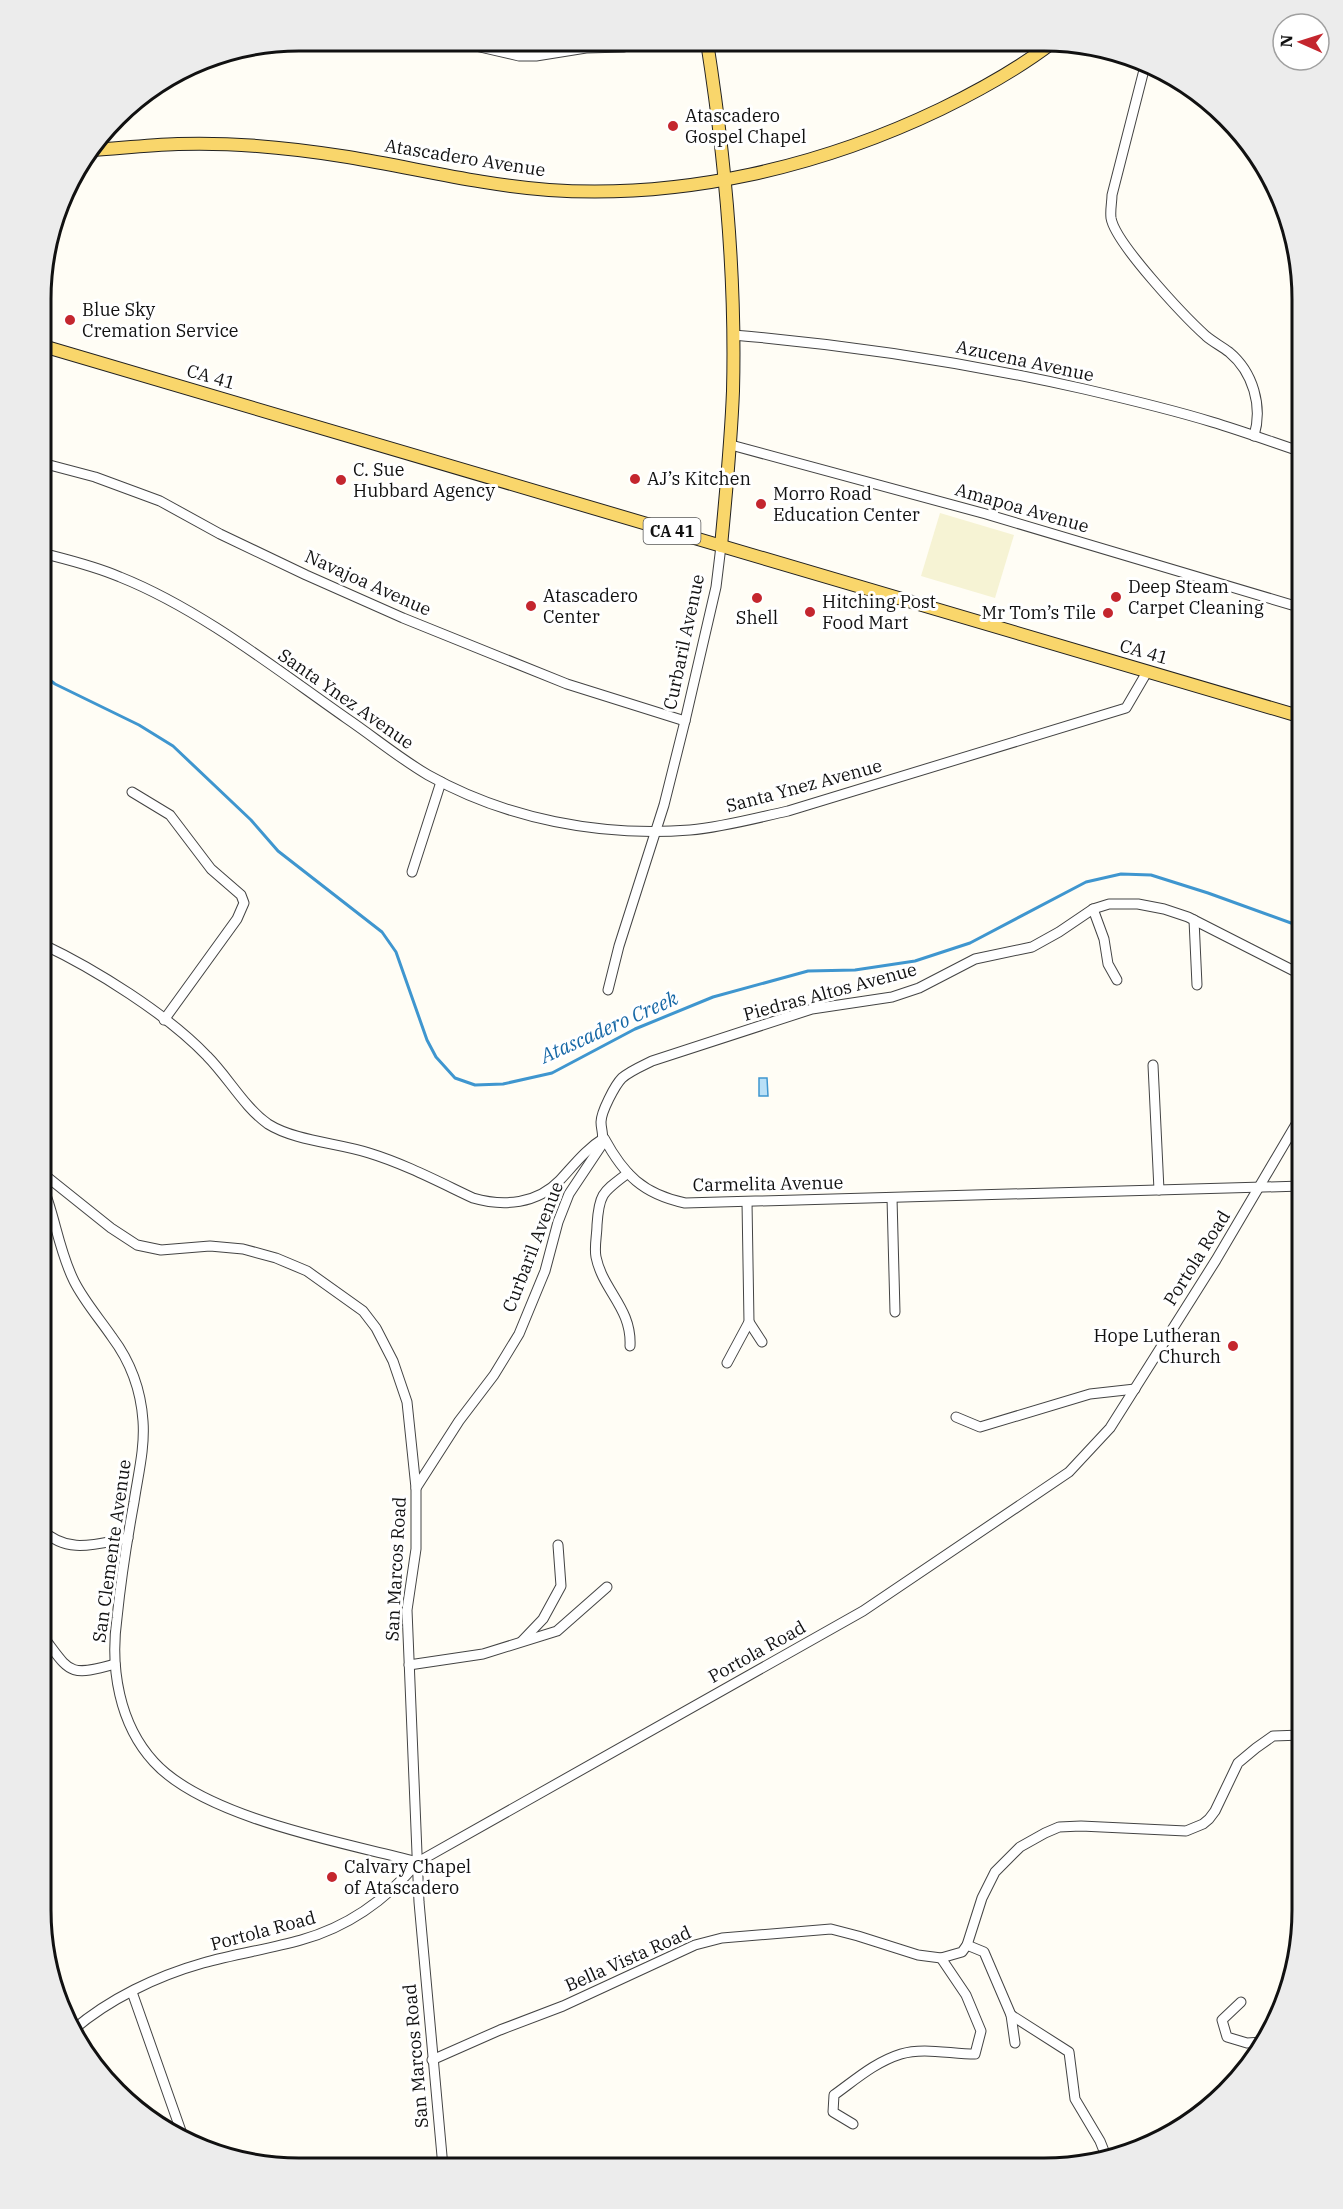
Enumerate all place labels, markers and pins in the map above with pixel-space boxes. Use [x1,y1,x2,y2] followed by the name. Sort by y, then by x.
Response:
[685,104,806,148] place label: Atascadero Gospel Chapel
[666,119,680,133] marker: Atascadero Gospel Chapel
[82,298,238,342] place label: Blue Sky Cremation Service
[63,313,77,327] marker: Blue Sky Cremation Service
[353,458,495,502] place label: C. Sue Hubbard Agency
[647,467,751,490] place label: AJ’s Kitchen
[628,472,642,486] marker: AJ’s Kitchen
[334,473,348,487] marker: C. Sue Hubbard Agency
[773,482,920,526] place label: Morro Road Education Center
[754,497,768,511] marker: Morro Road Education Center
[1128,575,1264,619] place label: Deep Steam Carpet Cleaning
[543,584,638,628] place label: Atascadero Center
[822,590,936,634] place label: Hitching Post Food Mart
[1109,590,1123,604] marker: Deep Steam Carpet Cleaning
[750,591,764,605] marker: Shell
[524,599,538,613] marker: Atascadero Center
[981,601,1096,624] place label: Mr Tom’s Tile
[803,605,817,619] marker: Hitching Post Food Mart
[736,606,778,629] place label: Shell
[1101,606,1115,620] marker: Mr Tom’s Tile
[1093,1324,1221,1368] place label: Hope Lutheran Church
[1226,1339,1240,1353] marker: Hope Lutheran Church
[344,1855,471,1899] place label: Calvary Chapel of Atascadero
[325,1870,339,1884] marker: Calvary Chapel of Atascadero

